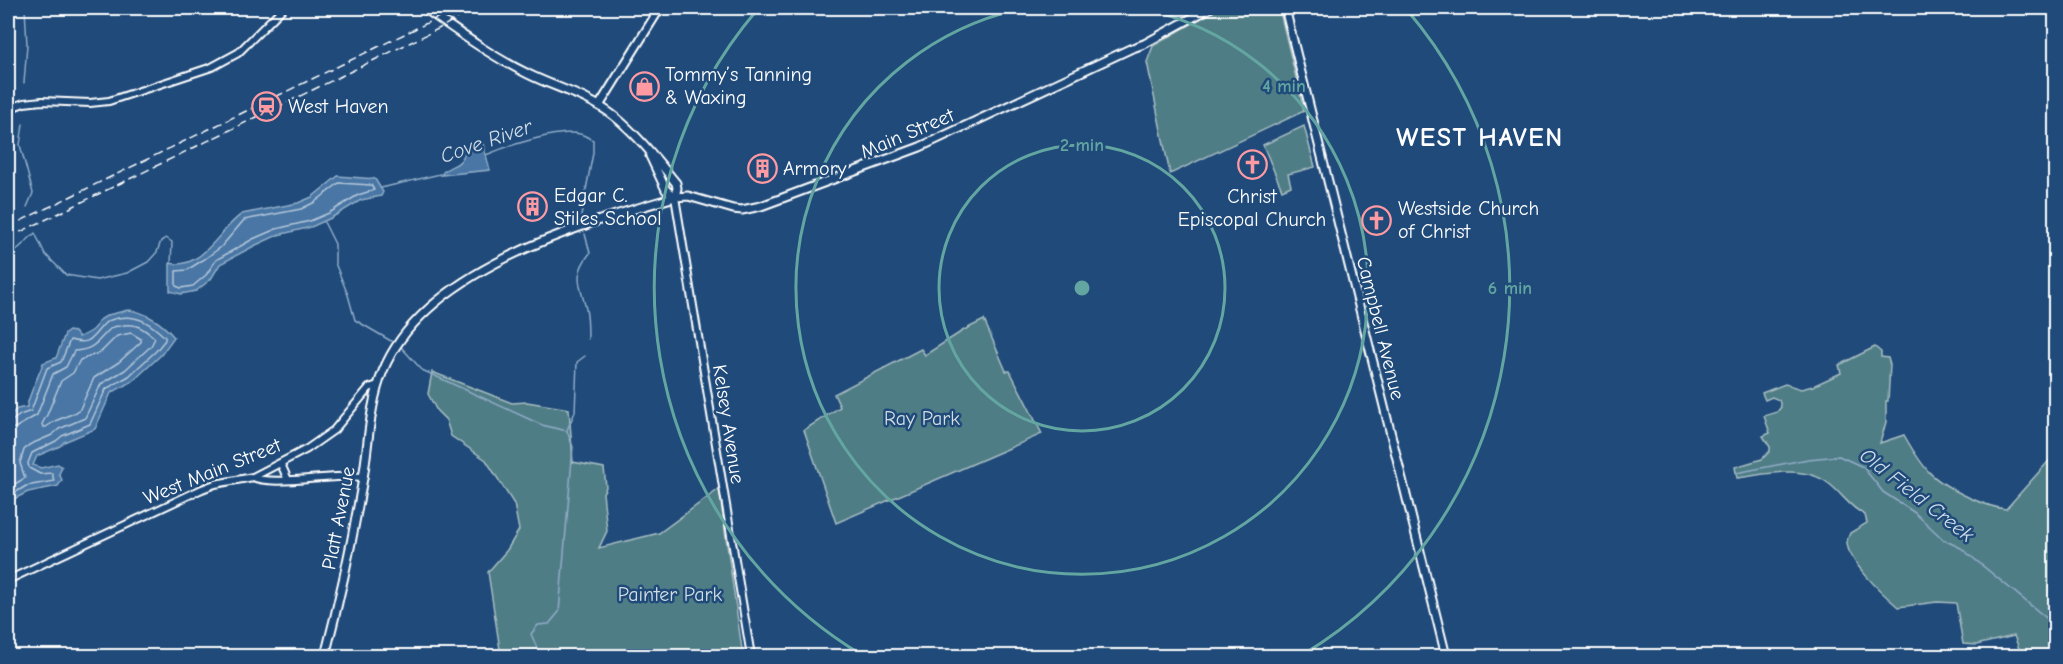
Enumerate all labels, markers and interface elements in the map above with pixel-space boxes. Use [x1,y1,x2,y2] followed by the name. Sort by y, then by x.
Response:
[665,63,812,109] place label: Tommy’s Tanning & Waxing
[628,70,660,102] shop icon: Tommy’s Tanning & Waxing
[1262,76,1306,97] text: 4 min
[251,90,283,122] station icon: West Haven
[288,95,389,118] place label: West Haven
[857,103,959,163] street label: Main Street
[437,114,537,168] water label: Cove River
[1396,123,1564,153] district label: WEST HAVEN
[1060,135,1104,156] text: 2 min
[1236,149,1268,181] church icon: Christ Episcopal Church
[746,152,778,184] building icon: Armory
[783,157,847,180] place label: Armory
[554,184,662,230] place label: Edgar C. Stiles School
[1178,185,1326,231] place label: Christ Episcopal Church
[517,190,549,222] building icon: Edgar C. Stiles School
[1398,197,1539,243] place label: Westside Church of Christ
[1361,204,1393,236] church icon: Westside Church of Christ
[1352,254,1409,402] street label: Campbell Avenue
[1072,278,1092,298] centre of rings
[1488,278,1532,299] text: 6 min
[708,363,749,485] street label: Kelsey Avenue
[884,407,960,430] park label: Ray Park
[140,433,285,510] street label: West Main Street
[1855,443,1979,547] water label: Old Field Creek
[317,464,360,572] street label: Platt Avenue
[618,583,722,606] park label: Painter Park

